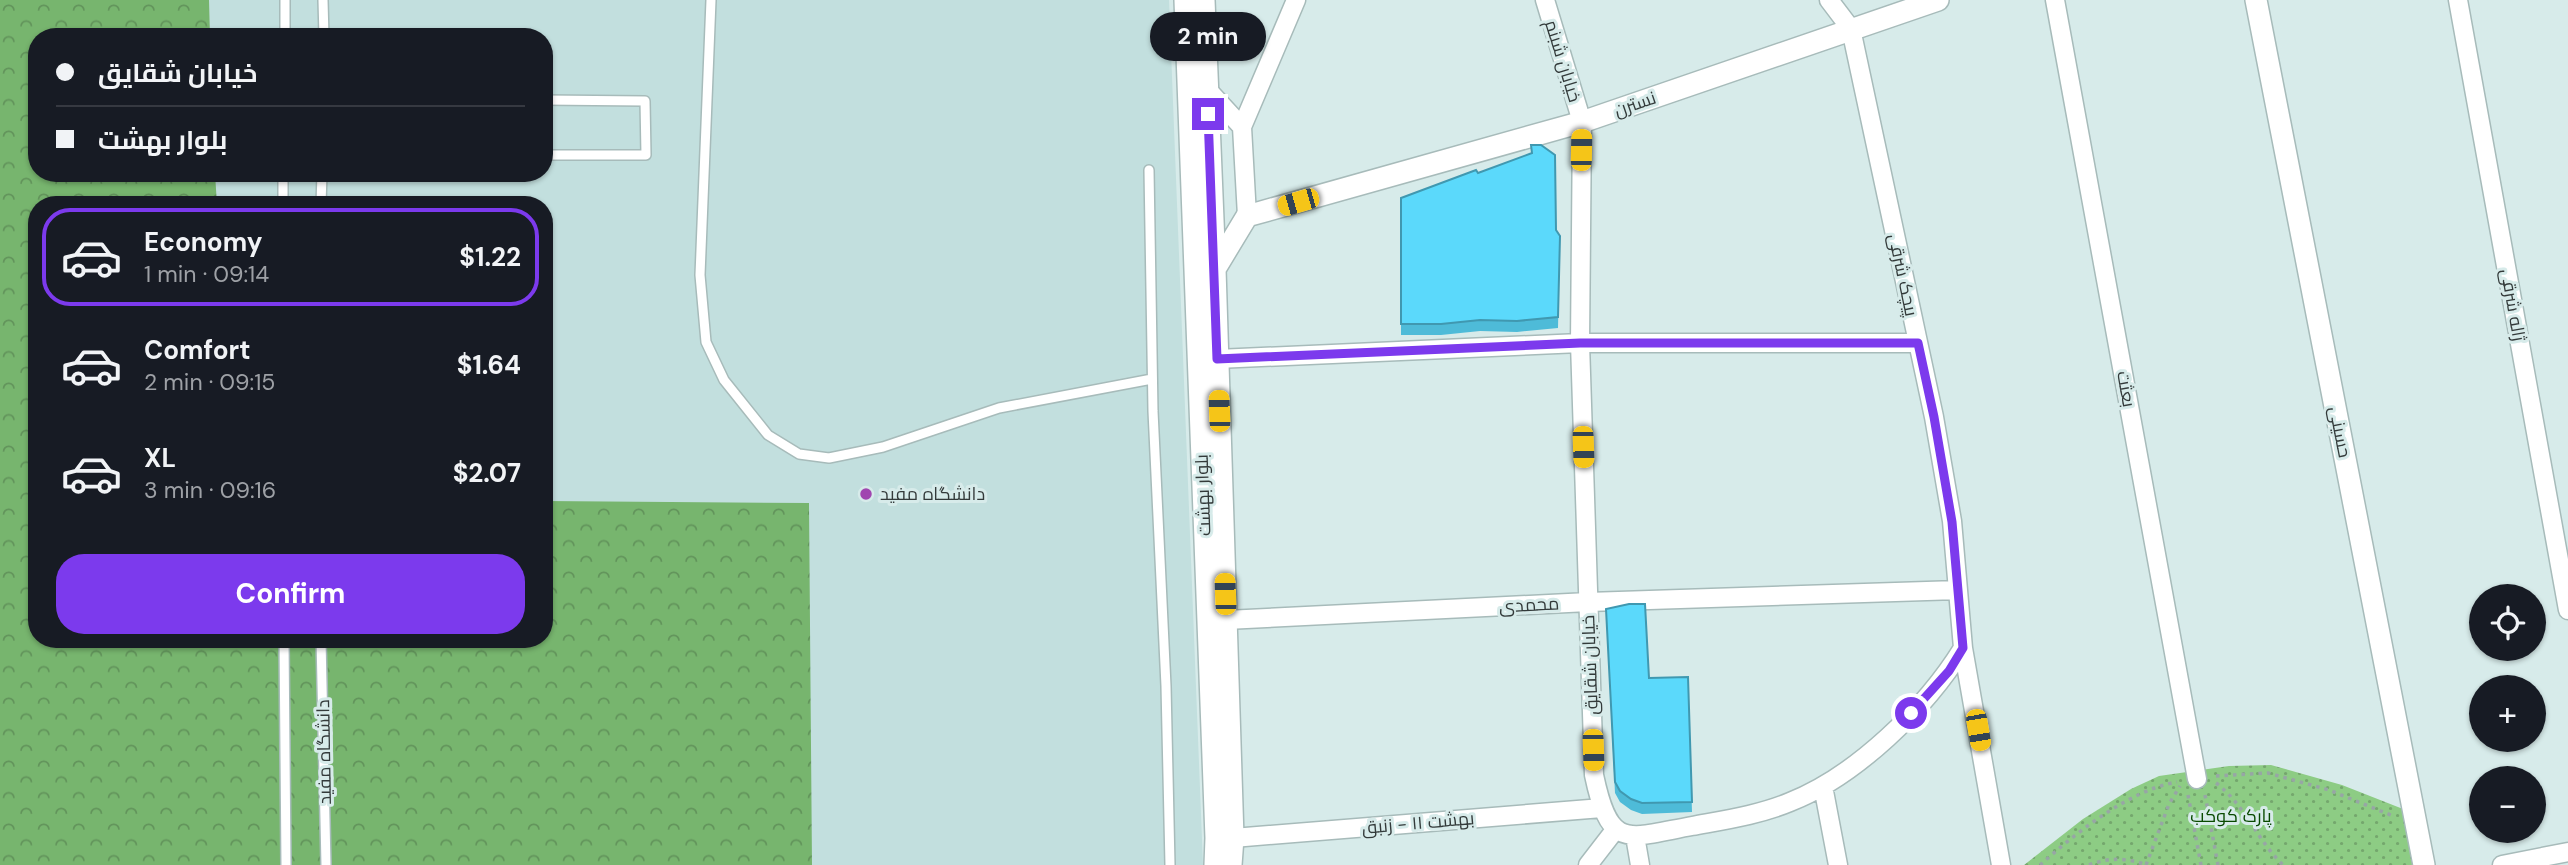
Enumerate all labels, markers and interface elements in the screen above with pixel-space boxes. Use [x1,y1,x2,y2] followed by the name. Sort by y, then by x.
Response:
[1150,12,1266,61] callout: 2 min
[1539,17,1587,105] street label: خیابان شبنم
[1178,21,1238,51] text: 2 min
[98,56,258,90] text: خیابان شقایق
[1611,86,1659,122] street label: نسترن
[1192,98,1224,130] route end
[98,123,227,157] text: بلوار بهشت
[1571,129,1592,171] car
[1275,186,1322,218] car
[144,225,262,259] text: Economy
[60,226,123,289] icon: car
[1883,232,1923,319] street label: پیچک شرقی
[459,240,521,274] text: $1.22
[144,259,269,289] text: 1 min · 09:14
[2495,267,2531,343] street label: ژاله شرقی
[144,333,250,367] text: Comfort
[60,334,123,397] icon: car
[457,348,521,382] text: $1.64
[144,367,275,397] text: 2 min · 09:15
[2111,369,2141,409] street label: بعثت
[1208,390,1231,432] car
[2323,404,2357,460] street label: حسینی
[1572,426,1595,468] car
[144,441,176,475] text: XL
[60,442,123,505] icon: car
[1190,454,1216,536] street label: بلوار بهشت
[453,456,521,490] text: $2.07
[144,475,276,505] text: 3 min · 09:16
[880,482,985,506] place label: دانشگاه مفید
[858,486,874,502] marker: دانشگاه مفید
[56,554,525,634] button: Confirm
[1214,573,1237,615] car
[2469,584,2546,843] map controls
[2469,584,2546,661] button: locate
[1498,591,1560,619] street label: محمدی
[1576,615,1604,715] street label: خیابان شقایق
[2469,675,2546,752] button: +
[1895,697,1927,729] route start
[311,699,337,805] street label: دانشگاه مفید
[1965,707,1992,753] car
[1582,729,1605,771] car
[2469,766,2546,843] button: −
[2190,804,2272,828] park label: پارک کوکب
[1361,806,1475,840] street label: بهشت ۱۱ - زنبق

